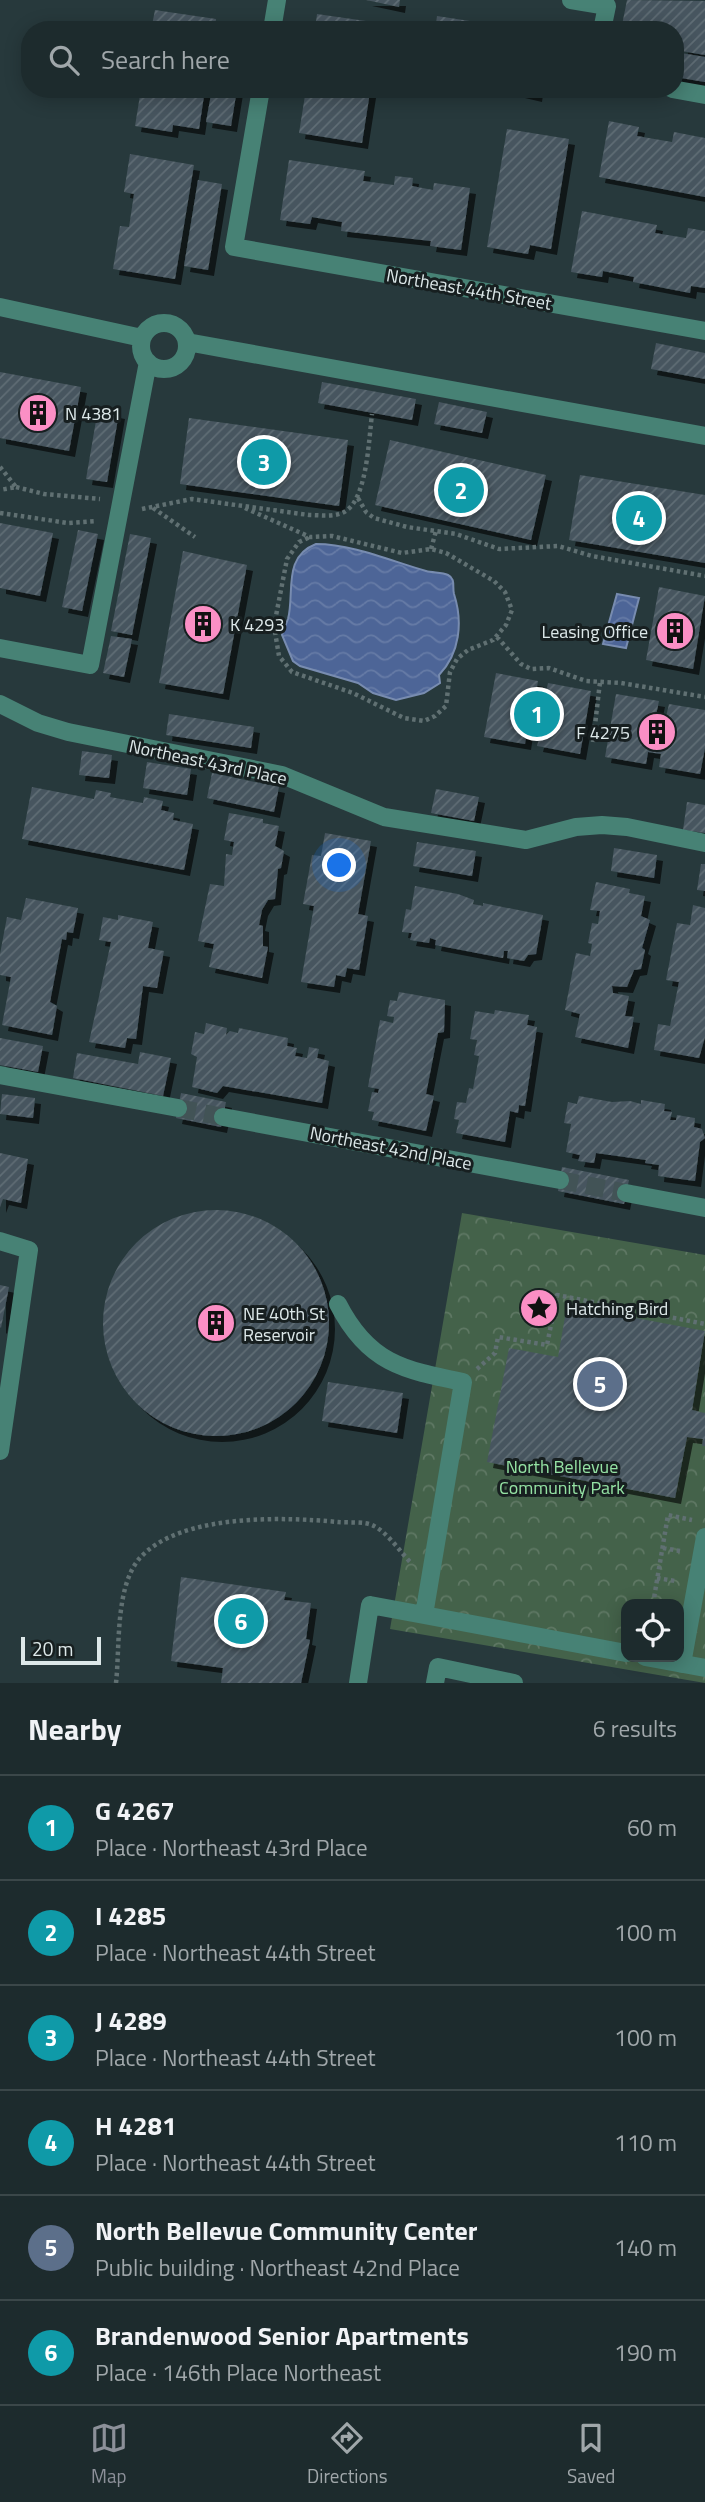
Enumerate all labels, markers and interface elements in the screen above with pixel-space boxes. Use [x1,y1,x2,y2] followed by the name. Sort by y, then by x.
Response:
[21,21,684,98] search box
[101,40,230,79] text: Search here
[45,41,83,79] icon: search
[384,261,554,317] street label: Northeast 44th Street
[17,392,59,434] building icon: N 4381
[65,400,121,427] place label: N 4381
[241,436,287,488] pin: 3
[438,464,484,516] pin: 2
[616,492,662,544] pin: 4
[182,603,224,645] building icon: K 4293
[654,610,696,652] building icon: Leasing Office
[230,611,285,638] place label: K 4293
[542,618,648,645] place label: Leasing Office
[514,688,560,740] pin: 1
[636,711,678,753] building icon: F 4275
[576,719,630,746] place label: F 4275
[127,732,289,792] street label: Northeast 43rd Place
[322,848,356,882] your location
[308,1119,474,1177] street label: Northeast 42nd Place
[518,1287,560,1329] place icon: Hatching Bird
[566,1295,668,1322] place label: Hatching Bird
[243,1300,326,1348] place label: NE 40th St Reservoir
[195,1302,237,1344] building icon: NE 40th St Reservoir
[577,1358,623,1410] pin: 5
[499,1453,625,1501] park label: North Bellevue Community Park
[218,1595,264,1647] pin: 6
[621,1599,684,1662] map controls
[621,1599,684,1662] button: locate
[21,1634,102,1666] scale bar
[32,1634,73,1663] text: 20 m
[28,1706,121,1752] text: Nearby
[593,1711,677,1746] text: 6 results
[95,1791,175,1830] text: G 4267
[45,1810,57,1845] text: 1
[627,1810,677,1845] text: 60 m
[95,1830,368,1865] text: Place · Northeast 43rd Place
[95,1896,166,1935] text: I 4285
[45,1915,57,1950] text: 2
[614,1915,677,1950] text: 100 m
[95,1935,376,1970] text: Place · Northeast 44th Street
[95,2001,167,2040] text: J 4289
[45,2020,57,2055] text: 3
[614,2020,677,2055] text: 100 m
[95,2040,376,2075] text: Place · Northeast 44th Street
[95,2106,177,2145] text: H 4281
[45,2125,57,2160] text: 4
[614,2125,677,2160] text: 110 m
[95,2145,376,2180] text: Place · Northeast 44th Street
[95,2211,477,2250] text: North Bellevue Community Center
[45,2230,57,2265] text: 5
[614,2230,677,2265] text: 140 m
[95,2250,460,2285] text: Public building · Northeast 42nd Place
[95,2316,469,2355] text: Brandenwood Senior Apartments
[45,2335,57,2370] text: 6
[614,2335,677,2370] text: 190 m
[95,2355,381,2390] text: Place · 146th Place Northeast
[90,2419,128,2490] tab: Map
[307,2419,388,2490] tab: Directions
[567,2419,615,2490] tab: Saved

